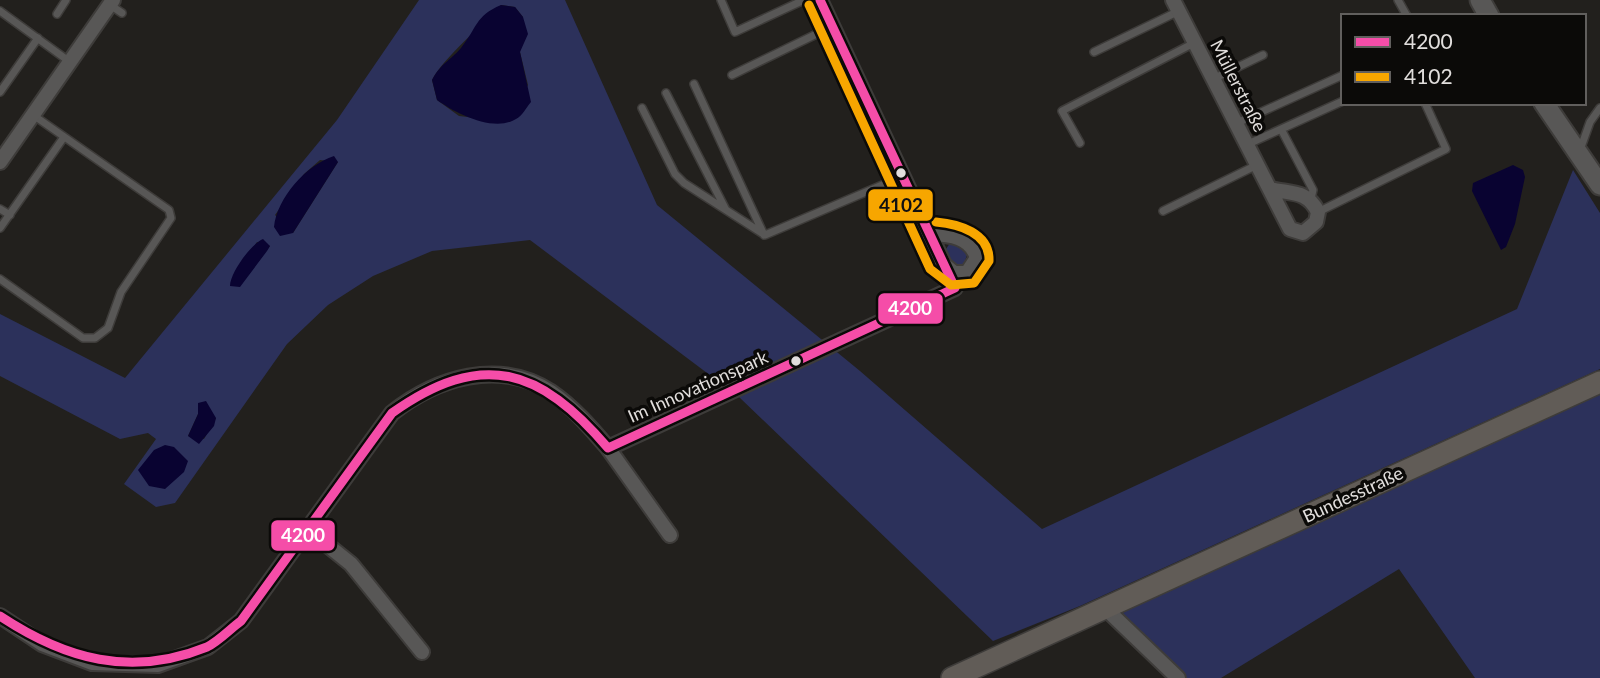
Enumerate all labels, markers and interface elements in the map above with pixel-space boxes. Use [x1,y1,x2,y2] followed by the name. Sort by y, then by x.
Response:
[1341,14,1586,105] legend
[1404,28,1453,53] text: 4200
[1206,36,1272,135] street label: Müllerstraße
[1404,63,1453,88] text: 4102
[894,166,908,180] unlabelled marker
[867,188,934,222] line badge: 4102
[879,193,923,216] text: 4102
[877,292,944,325] line badge: 4200
[888,296,932,319] text: 4200
[624,345,772,427] street label: Im Innovationspark
[789,354,803,368] unlabelled marker
[1299,461,1406,527] street label: Bundesstraße
[270,519,336,552] line badge: 4200
[281,523,325,546] text: 4200

